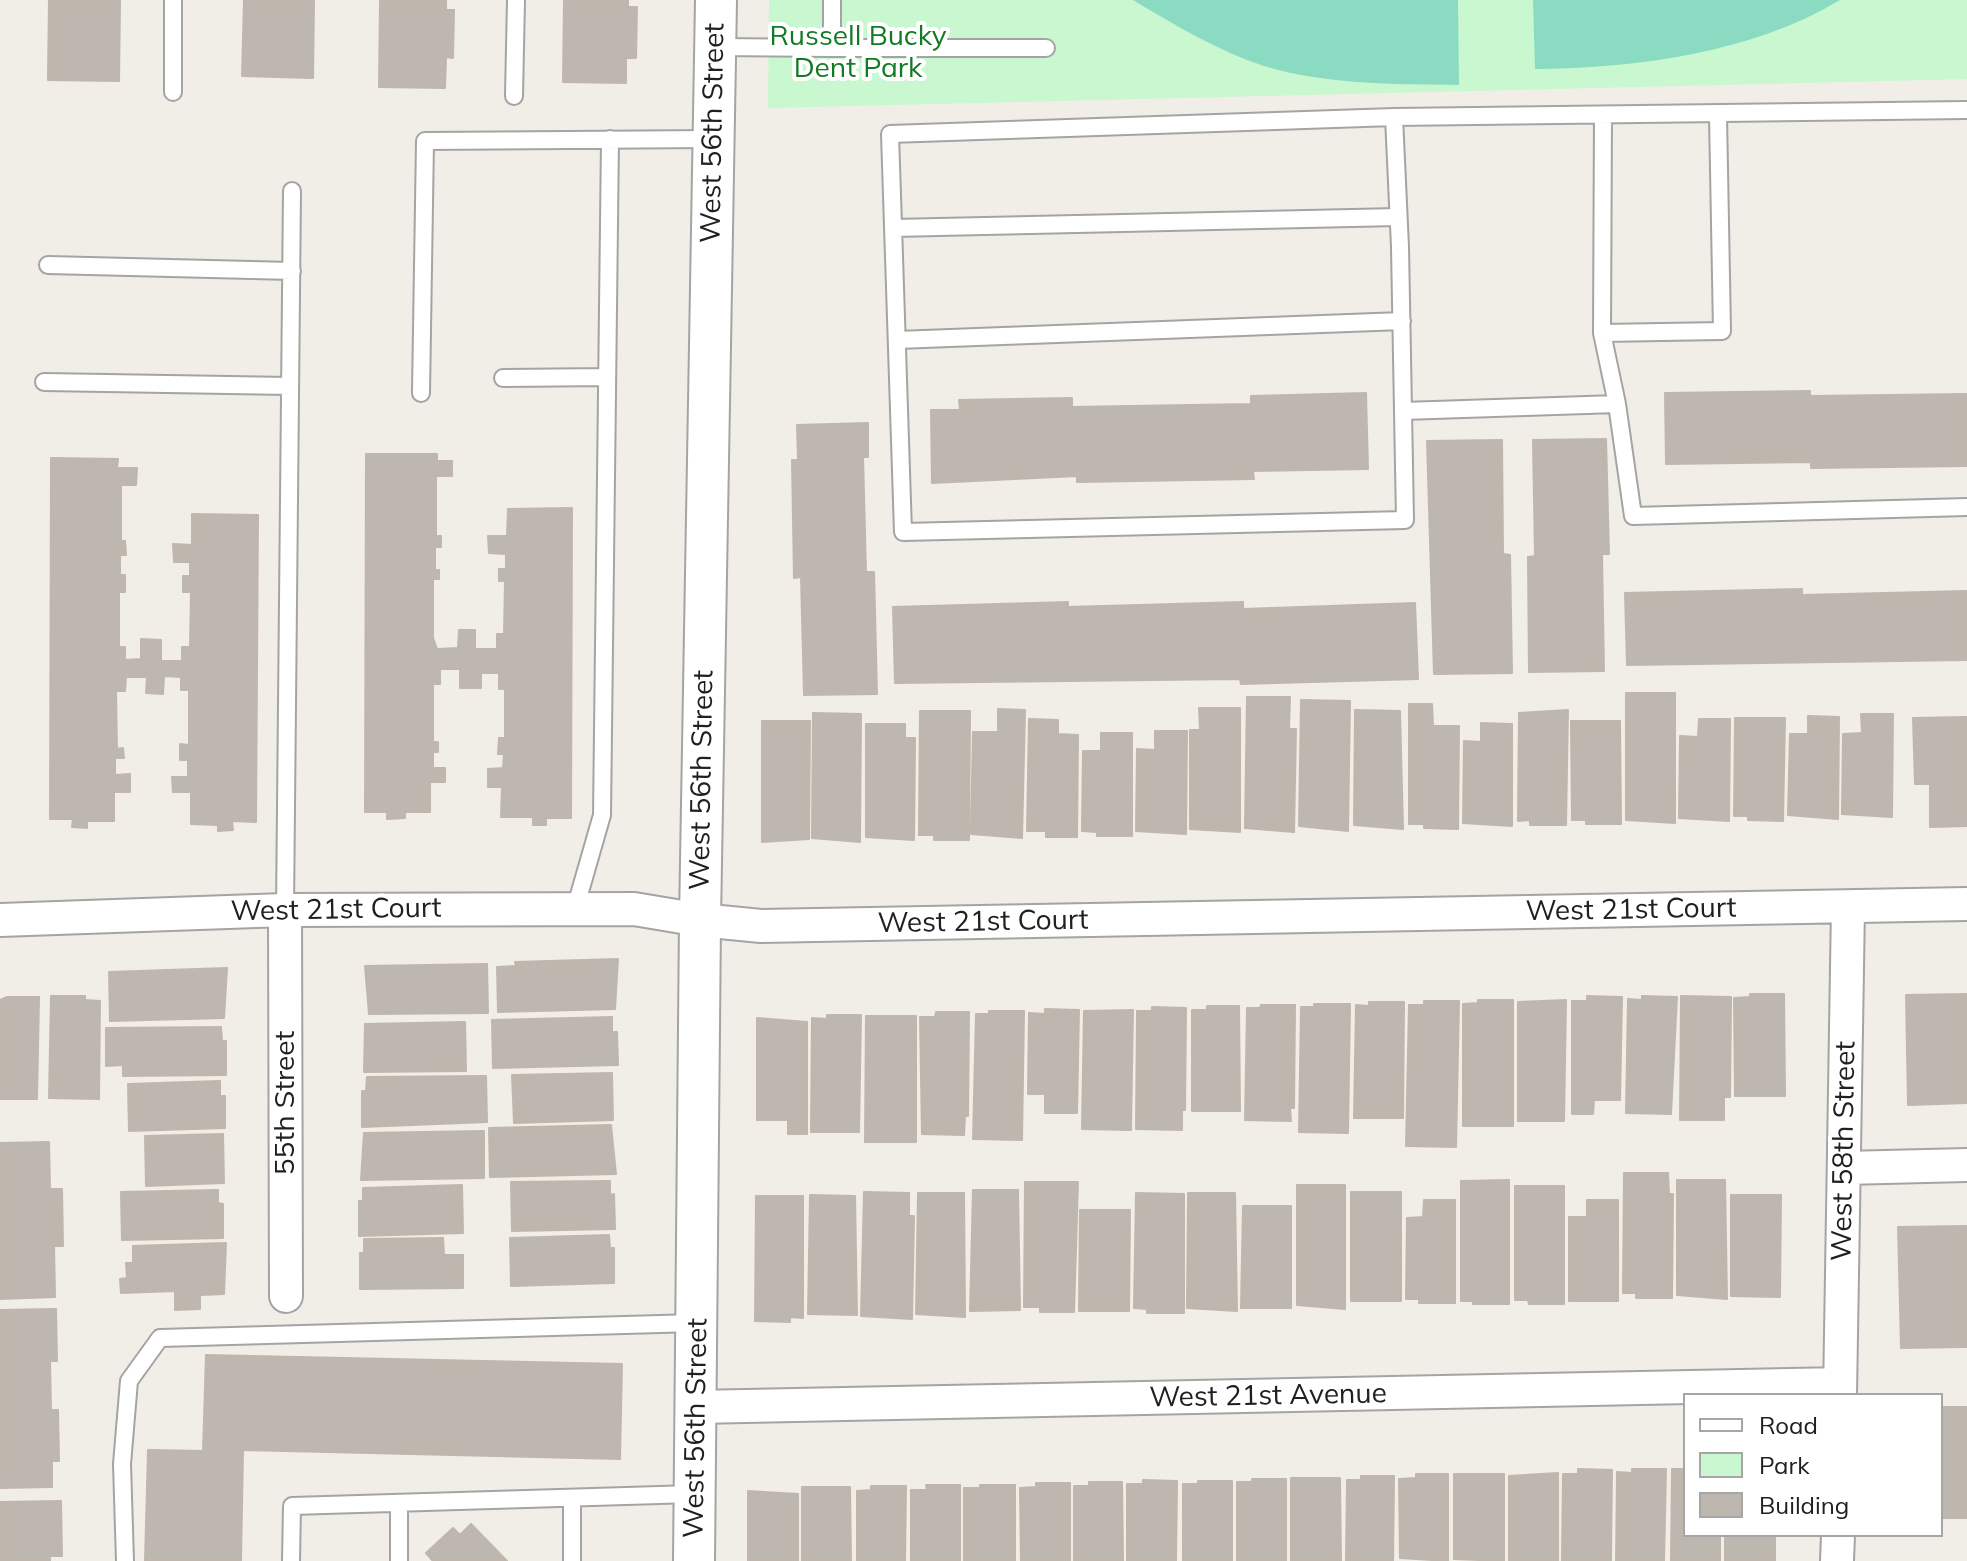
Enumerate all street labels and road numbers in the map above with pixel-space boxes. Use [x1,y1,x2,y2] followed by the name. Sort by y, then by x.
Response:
[694,23,732,243] street label: West 56th Street
[683,670,721,890] street label: West 56th Street
[230,891,442,929] street label: West 21st Court
[1525,891,1737,929] street label: West 21st Court
[877,903,1089,941] street label: West 21st Court
[269,1031,303,1175] street label: 55th Street
[1825,1041,1863,1261] street label: West 58th Street
[677,1318,715,1538] street label: West 56th Street
[1149,1377,1387,1415] street label: West 21st Avenue

